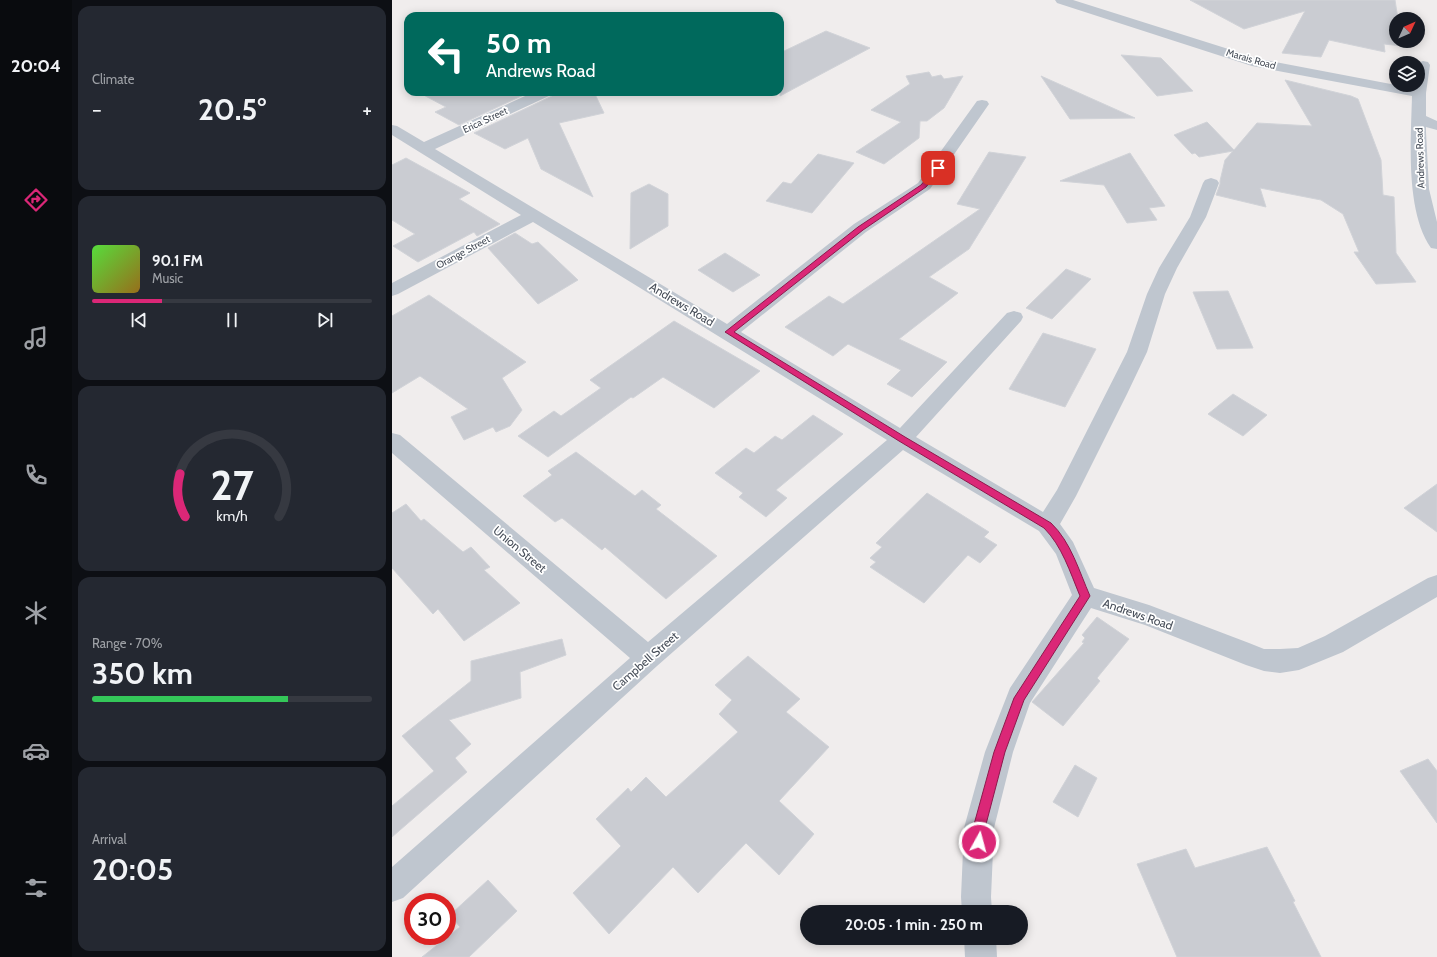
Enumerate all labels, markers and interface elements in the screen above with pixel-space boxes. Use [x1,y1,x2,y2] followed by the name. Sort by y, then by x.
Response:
[1389,12,1425,48] north arrow
[1389,12,1425,92] map controls
[486,26,551,60] text: 50 m
[420,28,472,80] icon: left
[1225,46,1277,72] street label: Marais Road
[11,55,61,77] text: 20:04
[1389,56,1425,92] button: layers
[486,60,595,82] text: Andrews Road
[92,71,134,87] text: Climate
[198,91,266,128] text: 20.5°
[92,96,102,123] text: −
[362,96,372,123] text: +
[460,104,510,136] street label: Erica Street
[1412,127,1428,189] street label: Andrews Road
[921,151,955,185] pin
[927,157,949,179] icon: arrive
[22,186,50,214] icon: directions
[434,232,493,272] street label: Orange Street
[152,252,203,270] text: 90.1 FM
[152,270,183,286] text: Music
[647,279,717,329] street label: Andrews Road
[128,309,150,331] icon: previous
[221,309,243,331] icon: pause
[314,309,336,331] icon: next
[22,324,50,352] icon: music
[210,459,254,509] text: 27
[22,461,50,489] icon: phone
[216,506,248,524] text: km/h
[490,522,550,576] street label: Union Street
[1101,595,1175,633] street label: Andrews Road
[22,599,50,627] icon: climate
[609,628,681,694] street label: Campbell Street
[92,635,163,651] text: Range · 70%
[92,655,193,692] text: 350 km
[22,737,50,765] icon: car
[958,821,1000,863] position arrow
[92,831,127,847] text: Arrival
[92,851,173,888] text: 20:05
[22,874,50,902] icon: filters
[404,893,456,945] speed limit sign: 30
[845,916,983,934] text: 20:05 · 1 min · 250 m

